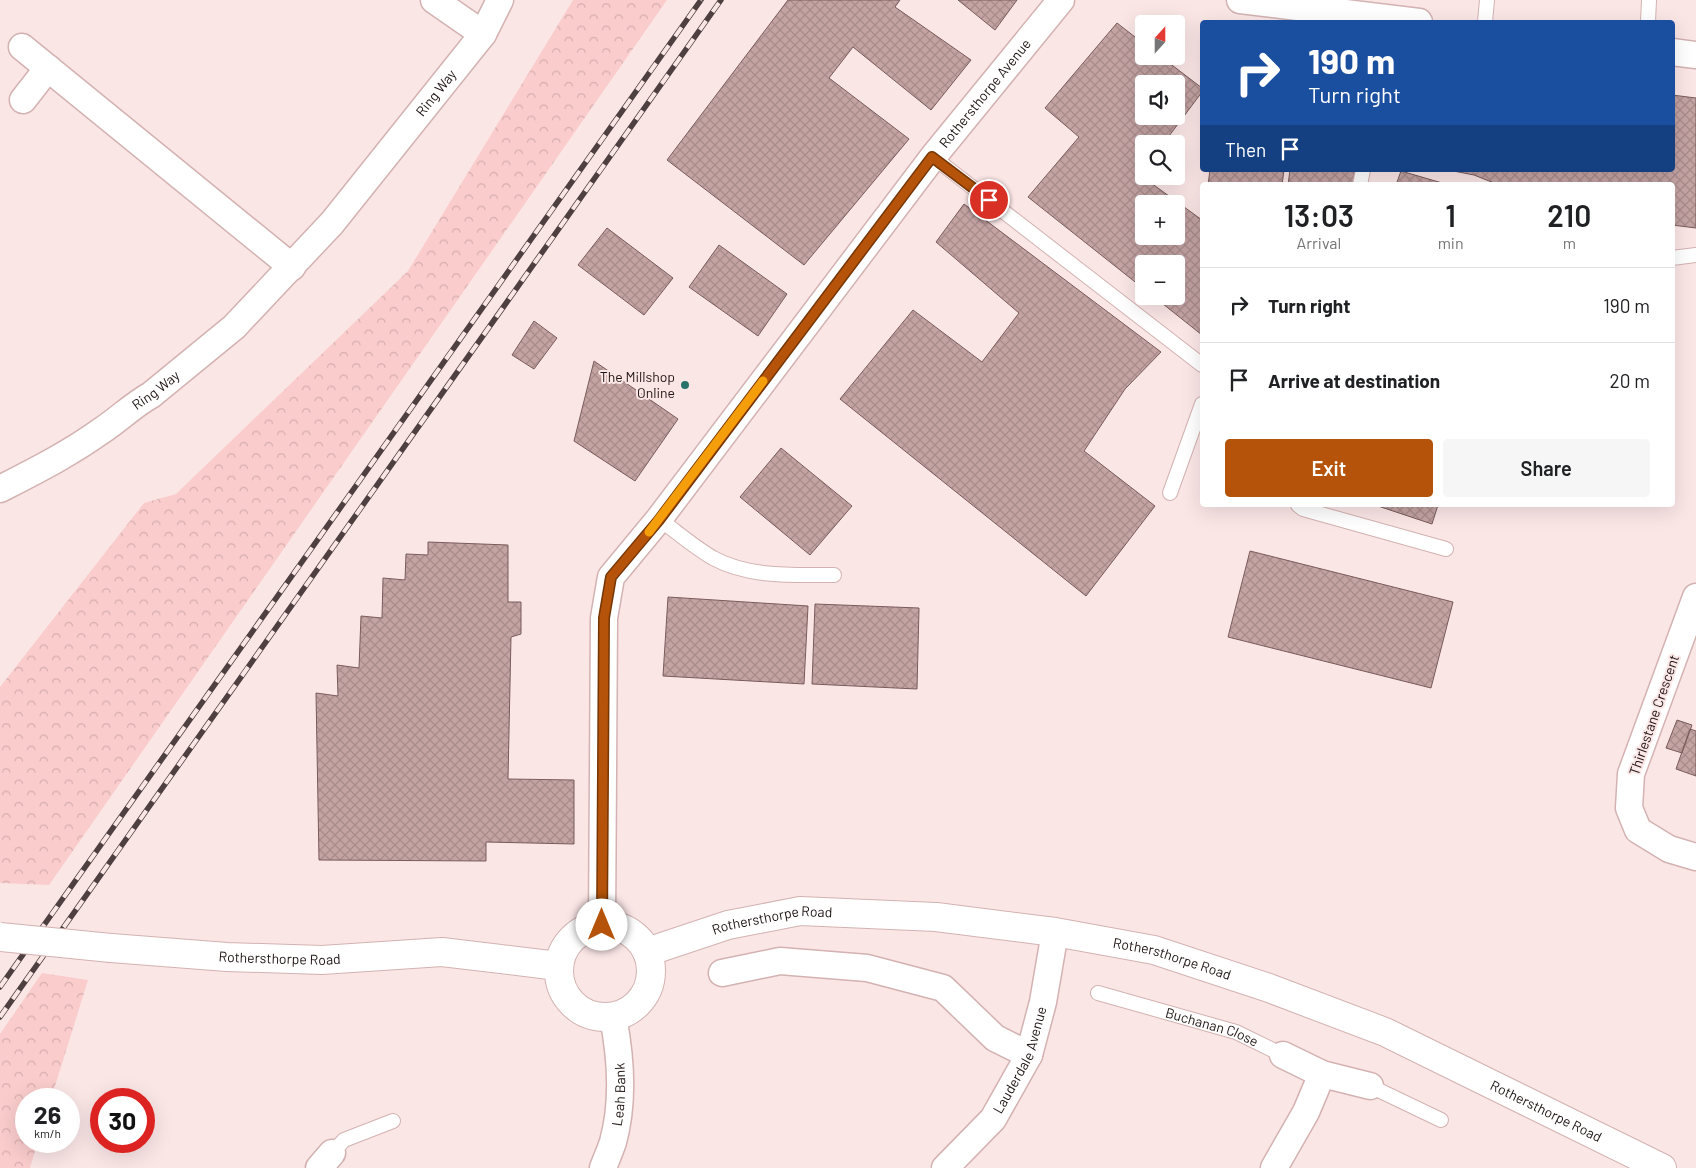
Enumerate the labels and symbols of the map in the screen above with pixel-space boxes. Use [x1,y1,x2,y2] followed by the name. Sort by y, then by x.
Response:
[1135,15,1185,65] north arrow
[935,35,1034,151] street label: Rothersthorpe Avenue
[412,65,460,119] street label: Ring Way
[968,179,1010,221] pin
[128,366,183,413] street label: Ring Way
[600,368,675,401] place label: The Millshop Online
[679,379,691,391] marker: The Millshop Online
[1625,652,1682,777] street label: Thirlestane Crescent
[575,898,627,950] position arrow
[710,902,833,938] street label: Rothersthorpe Road
[1112,934,1233,983] street label: Rothersthorpe Road
[218,947,341,968] street label: Rothersthorpe Road
[1164,1004,1261,1050] street label: Buchanan Close
[989,1005,1049,1116] street label: Lauderdale Avenue
[608,1062,628,1127] street label: Leah Bank
[1488,1076,1605,1145] street label: Rothersthorpe Road
[90,1088,155,1153] speed limit sign: 30

